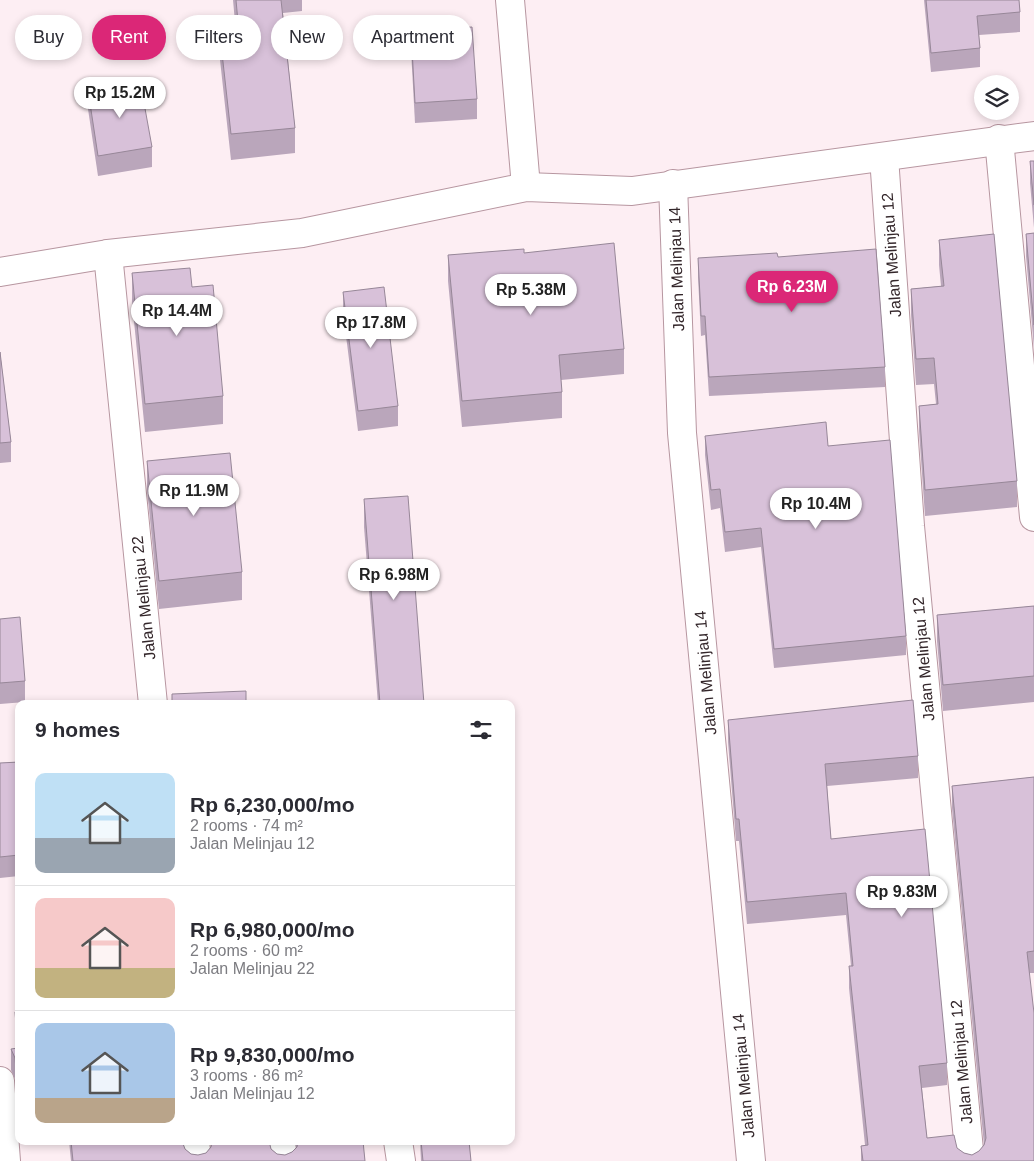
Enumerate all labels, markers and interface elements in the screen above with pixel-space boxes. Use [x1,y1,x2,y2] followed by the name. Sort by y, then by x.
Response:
[15,15,82,60] chip: Buy
[92,15,166,60] chip: Rent
[176,15,261,60] chip: Filters
[271,15,343,60] chip: New
[353,15,472,60] chip: Apartment
[974,75,1019,120] map controls
[974,75,1019,120] button: layers
[68,76,172,119] pin: Rp 15.2M
[85,84,155,101] text: Rp 15.2M
[879,192,904,318] street label: Jalan Melinjau 12
[666,206,687,332] street label: Jalan Melinjau 14
[740,270,844,313] pin: Rp 6.23M
[479,274,583,316] pin: Rp 5.38M
[757,278,827,295] text: Rp 6.23M
[496,281,566,298] text: Rp 5.38M
[125,294,229,337] pin: Rp 14.4M
[142,302,212,319] text: Rp 14.4M
[319,306,423,349] pin: Rp 17.8M
[336,314,406,331] text: Rp 17.8M
[142,474,246,517] pin: Rp 11.9M
[159,482,229,499] text: Rp 11.9M
[764,488,868,530] pin: Rp 10.4M
[781,495,851,512] text: Rp 10.4M
[129,535,158,661] street label: Jalan Melinjau 22
[342,558,446,601] pin: Rp 6.98M
[359,566,429,583] text: Rp 6.98M
[910,596,937,722] street label: Jalan Melinjau 12
[692,610,719,736] street label: Jalan Melinjau 14
[467,716,495,744] icon: filters
[35,718,120,741] text: 9 homes
[75,793,135,853] icon: home
[190,793,355,816] text: Rp 6,230,000/mo
[190,817,303,834] text: 2 rooms · 74 m²
[190,835,315,852] text: Jalan Melinjau 12
[850,876,954,918] pin: Rp 9.83M
[867,883,937,900] text: Rp 9.83M
[75,918,135,978] icon: home
[190,918,355,941] text: Rp 6,980,000/mo
[190,942,303,959] text: 2 rooms · 60 m²
[190,960,315,977] text: Jalan Melinjau 22
[948,999,975,1125] street label: Jalan Melinjau 12
[730,1013,757,1139] street label: Jalan Melinjau 14
[75,1043,135,1103] icon: home
[190,1043,355,1066] text: Rp 9,830,000/mo
[190,1067,303,1084] text: 3 rooms · 86 m²
[190,1085,315,1102] text: Jalan Melinjau 12

